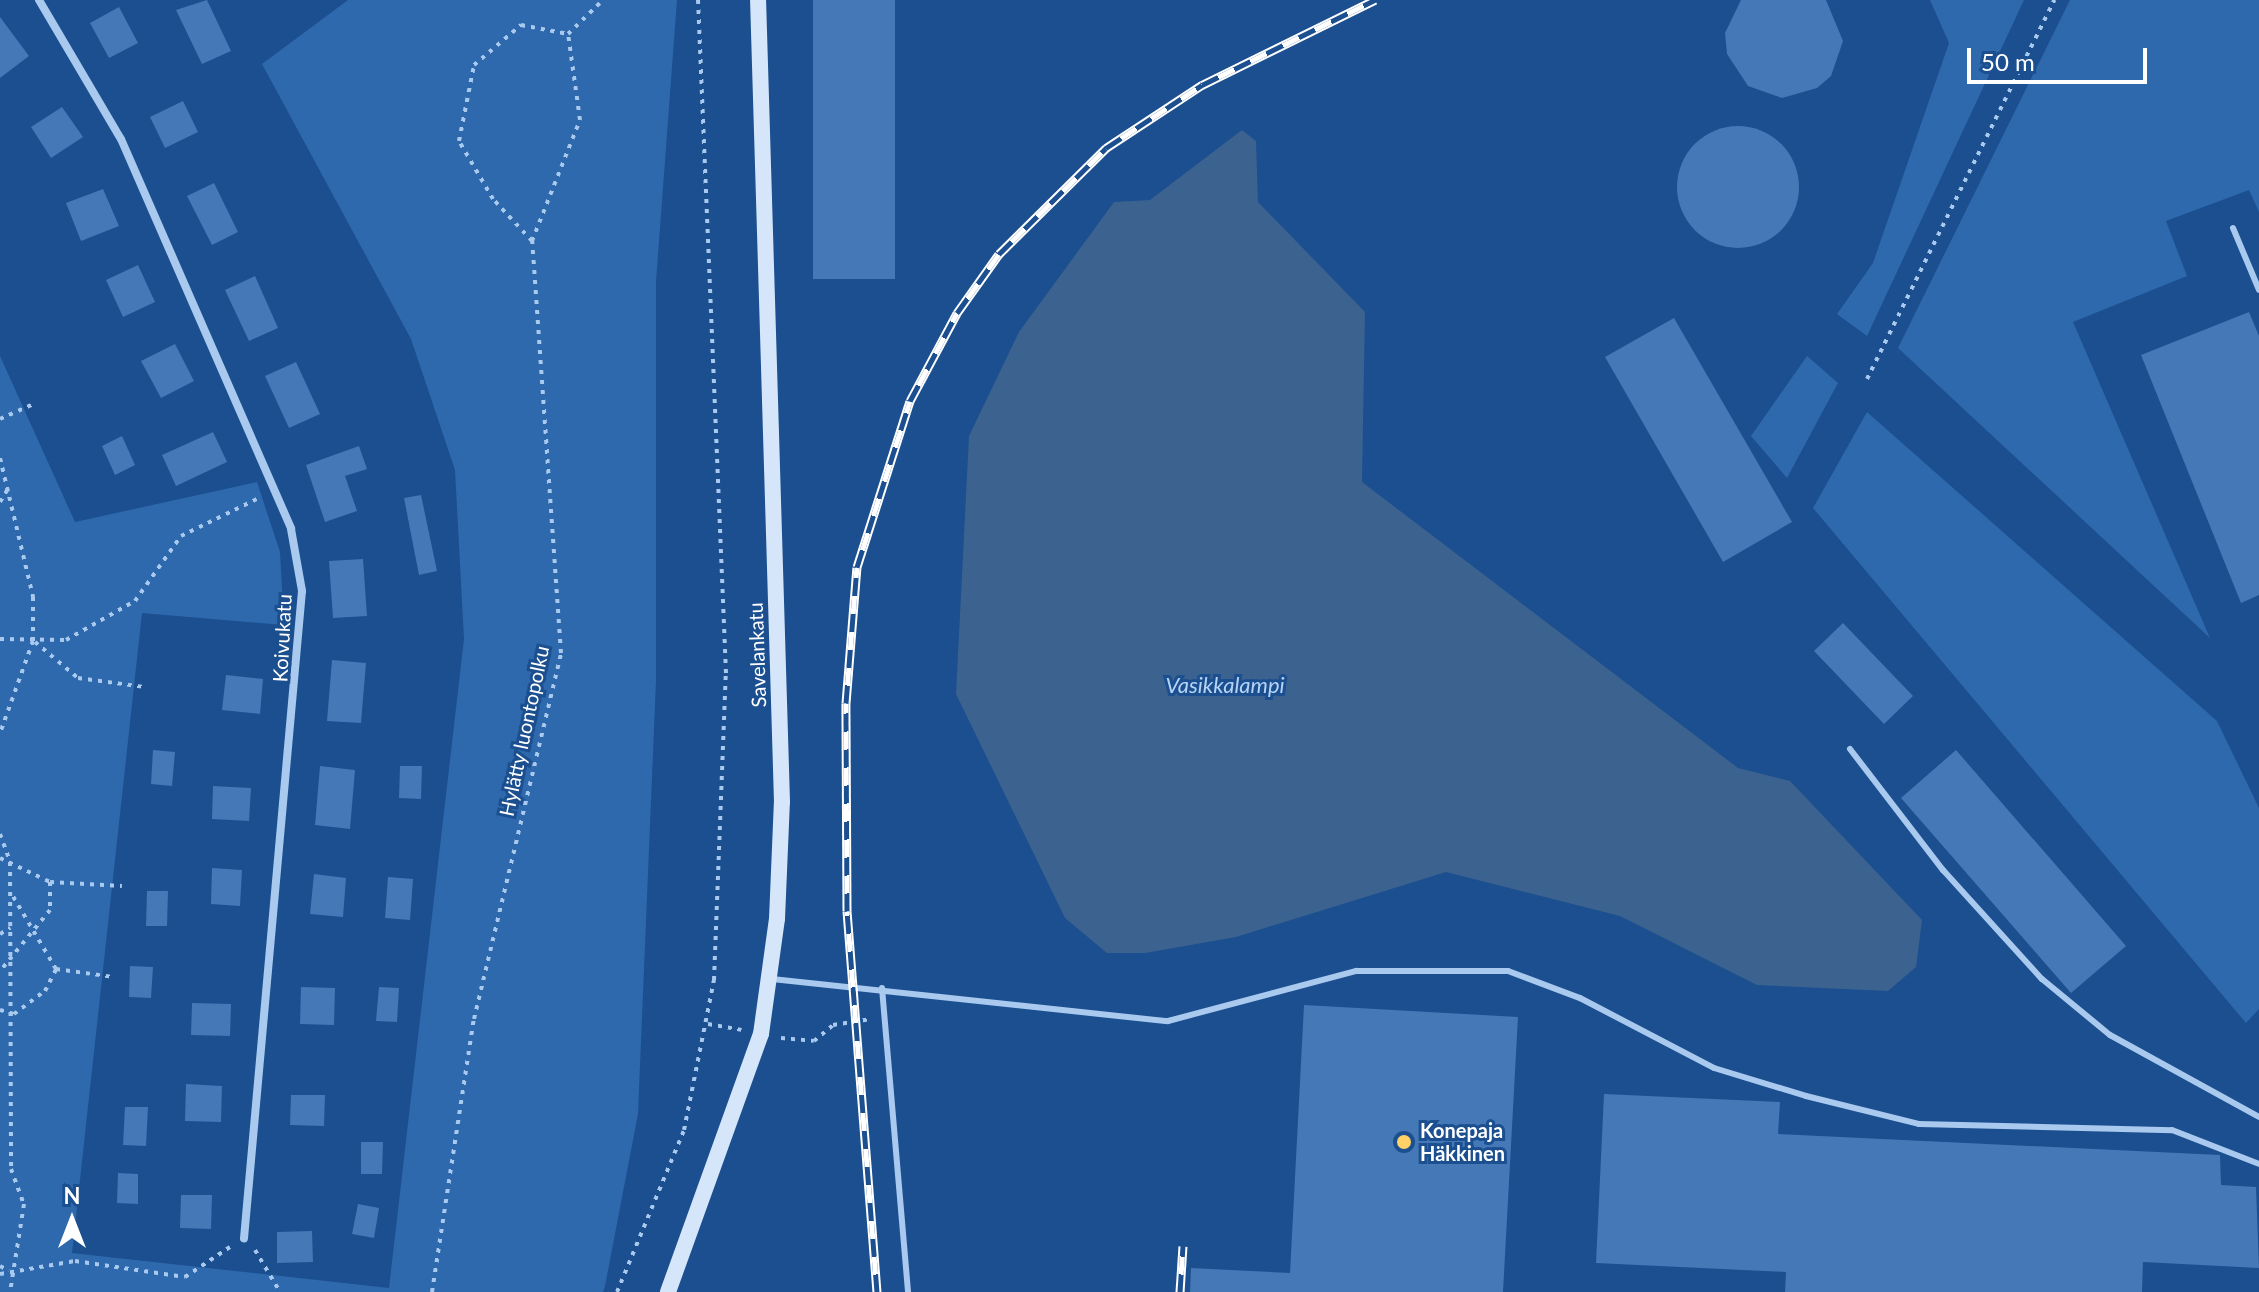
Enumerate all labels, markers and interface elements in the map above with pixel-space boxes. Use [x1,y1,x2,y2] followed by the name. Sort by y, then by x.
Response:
[1971,32,2151,82] scale bar
[1981,47,2035,76] text: 50 m
[268,593,296,683] street label: Koivukatu
[743,602,771,708] street label: Savelankatu
[494,643,554,819] street label: Hylätty luontopolku
[1165,672,1285,698] water label: Vasikkalampi
[1420,1118,1505,1165] place label: Konepaja Häkkinen
[1395,1133,1413,1151] marker: Konepaja Häkkinen
[32,1180,112,1260] north arrow
[64,1182,80,1209] text: N

